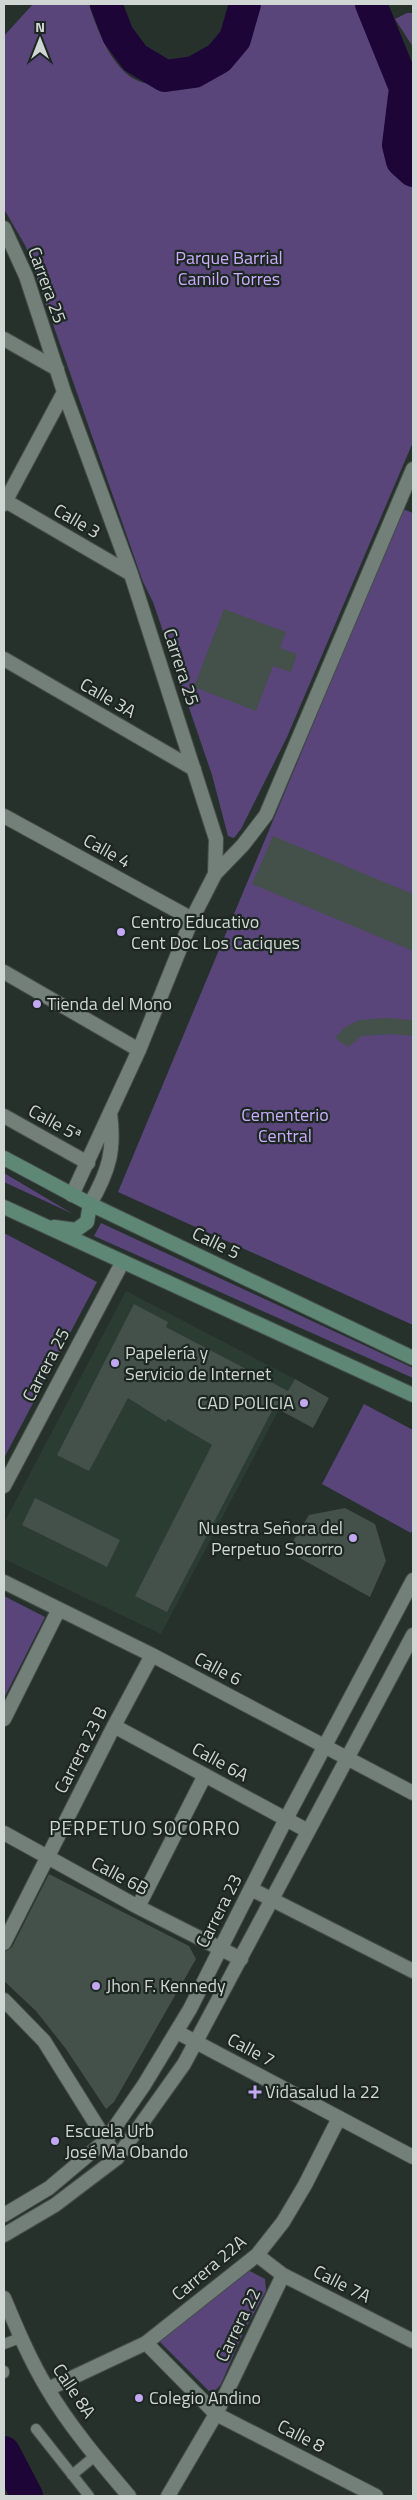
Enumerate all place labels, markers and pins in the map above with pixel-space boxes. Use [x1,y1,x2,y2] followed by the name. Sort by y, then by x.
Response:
[131,908,300,956] place label: Centro Educativo Cent Doc Los Caciques
[115,926,127,938] marker: Centro Educativo Cent Doc Los Caciques
[47,990,172,1017] place label: Tienda del Mono
[31,998,43,1010] marker: Tienda del Mono
[125,1339,272,1387] place label: Papelería y Servicio de Internet
[109,1357,121,1369] marker: Papelería y Servicio de Internet
[197,1389,294,1416] place label: CAD POLICIA
[298,1397,310,1409] marker: CAD POLICIA
[198,1514,343,1562] place label: Nuestra Señora del Perpetuo Socorro
[347,1532,359,1544] marker: Nuestra Señora del Perpetuo Socorro
[106,1972,226,1999] place label: Jhon F. Kennedy
[90,1980,102,1992] marker: Jhon F. Kennedy
[265,2078,380,2105] place label: Vidasalud la 22
[249,2086,261,2098] marker: Vidasalud la 22
[65,2117,188,2165] place label: Escuela Urb José Ma Obando
[49,2135,61,2147] marker: Escuela Urb José Ma Obando
[149,2384,261,2411] place label: Colegio Andino
[133,2392,145,2404] marker: Colegio Andino

